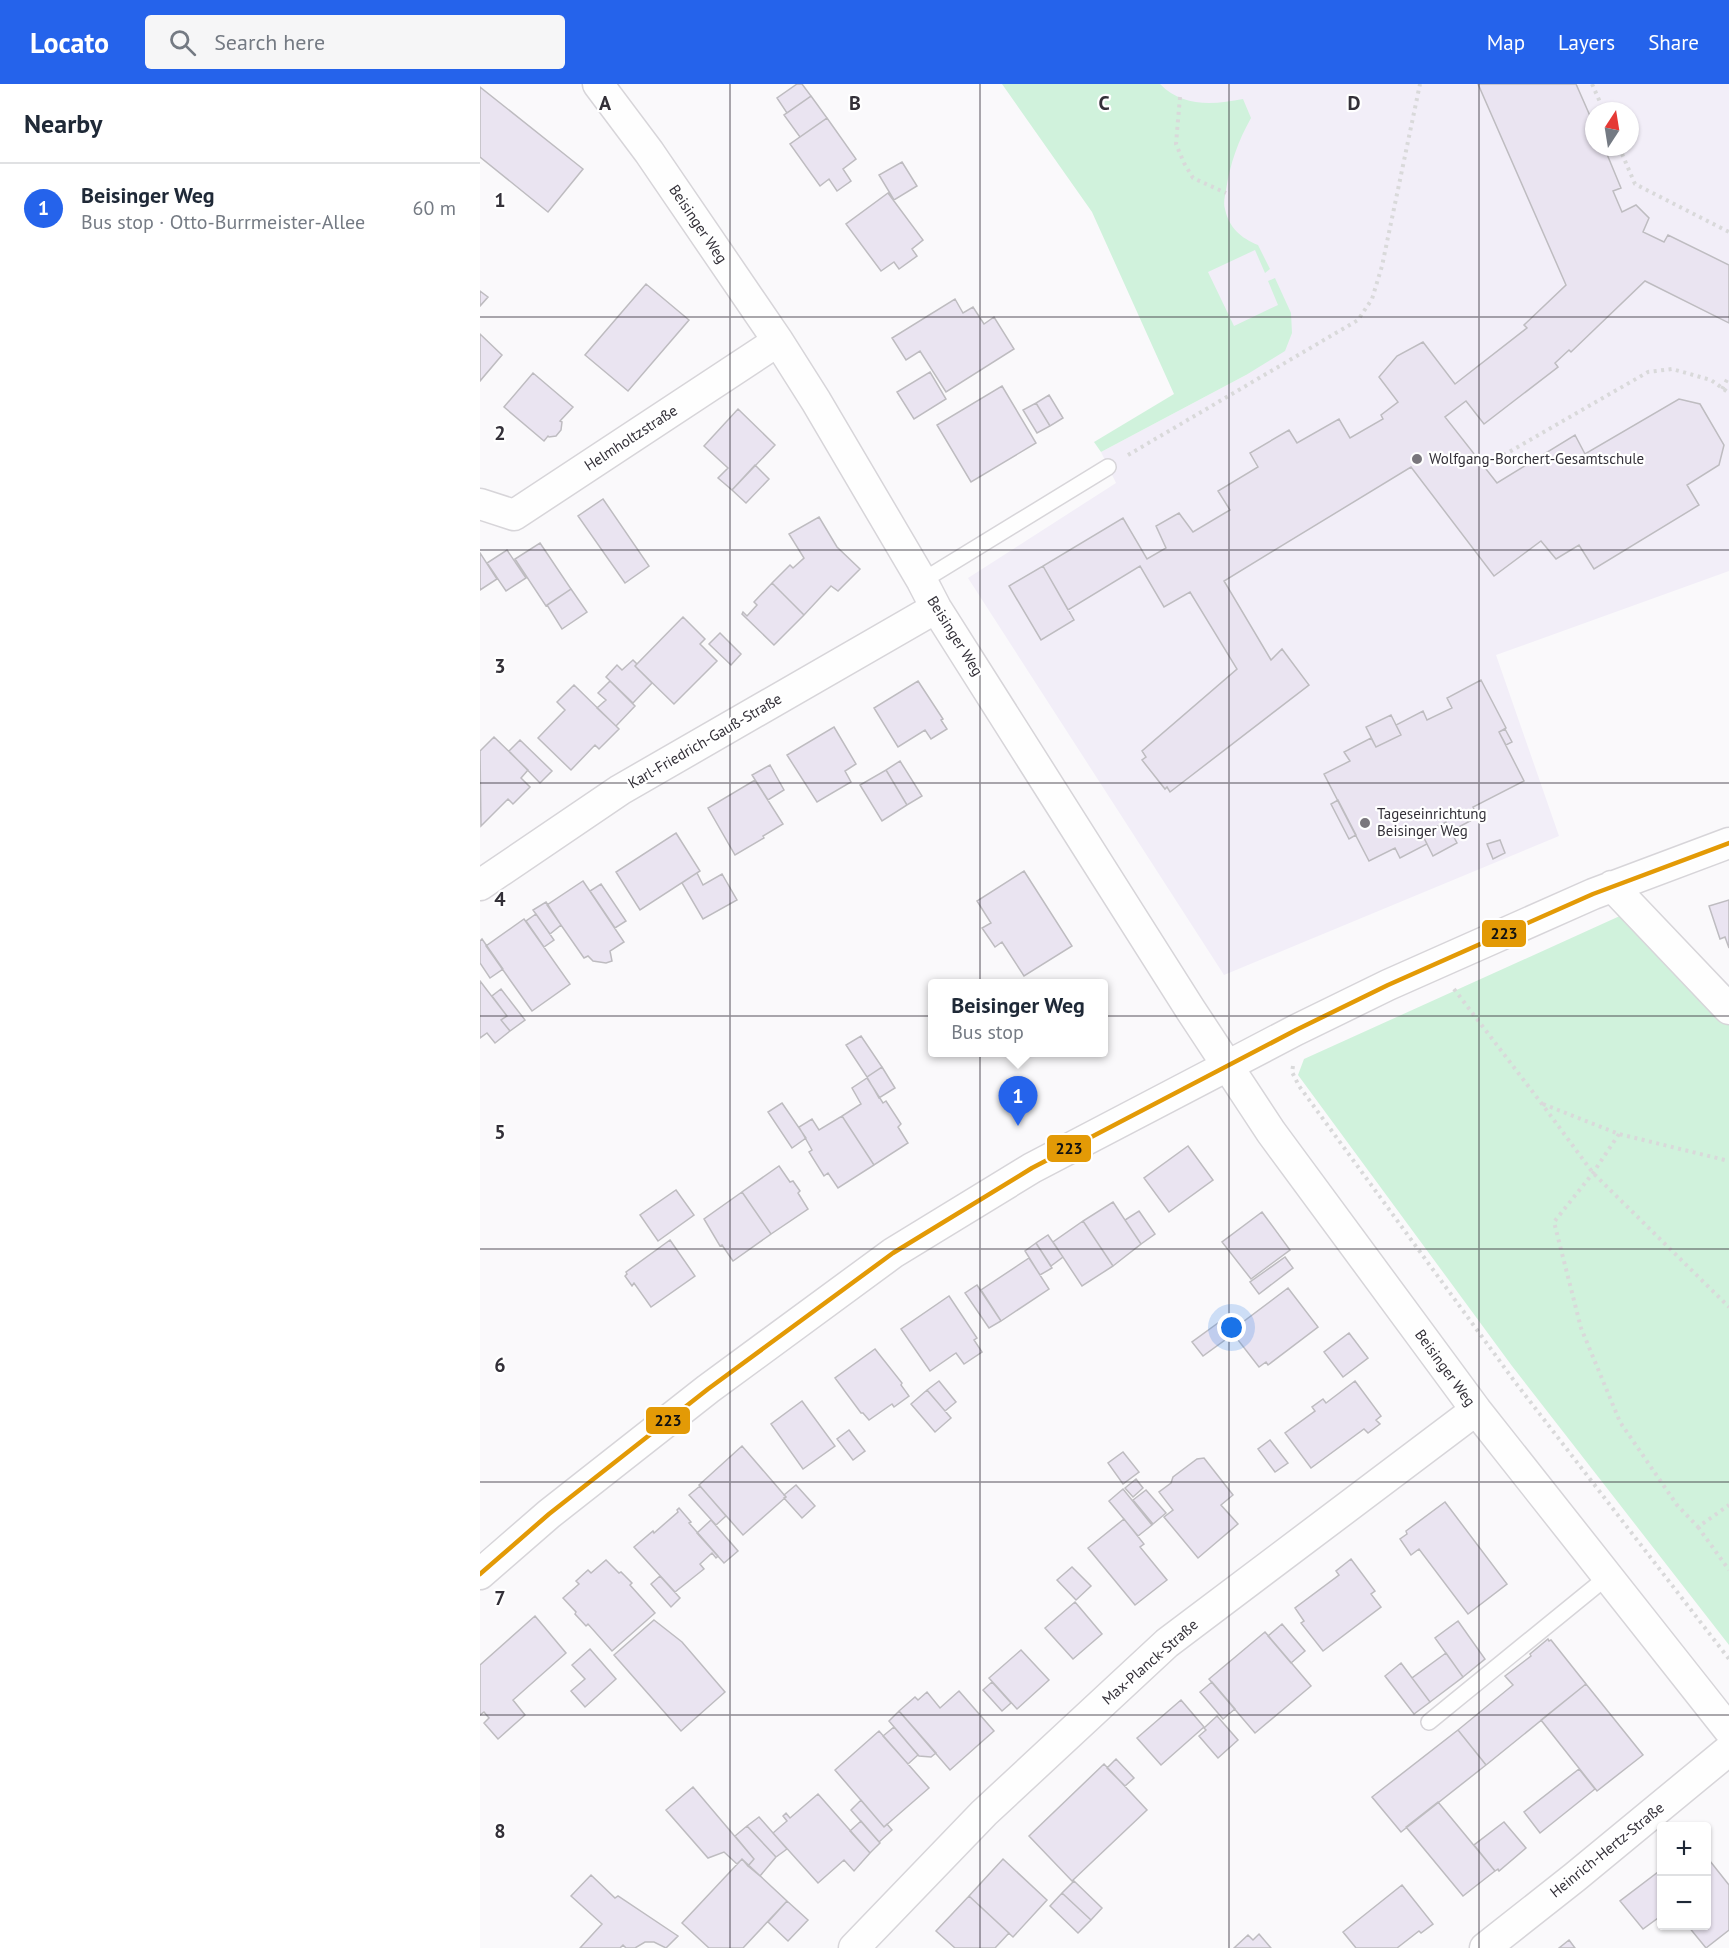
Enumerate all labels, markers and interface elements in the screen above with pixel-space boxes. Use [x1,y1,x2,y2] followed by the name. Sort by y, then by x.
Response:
[145,15,565,69] search box
[30,24,109,61] text: Locato
[166,26,199,59] icon: search
[214,28,325,56] text: Search here
[1487,29,1525,56] text: Map
[1558,29,1615,56] text: Layers
[1648,29,1699,56] text: Share
[599,90,612,116] text: A
[849,90,861,116] text: B
[1098,90,1110,116] text: C
[1348,90,1361,116] text: D
[1585,102,1639,156] north arrow
[24,107,102,140] text: Nearby
[81,181,215,209] text: Beisinger Weg
[665,181,732,267] street label: Beisinger Weg
[494,187,506,213] text: 1
[38,195,49,221] text: 1
[413,195,456,221] text: 60 m
[81,209,365,235] text: Bus stop · Otto-Burrmeister-Allee
[581,400,681,475] street label: Helmholtzstraße
[494,420,506,446] text: 2
[1429,449,1644,468] place label: Wolfgang-Borchert-Gesamtschule
[1410,452,1424,466] marker: Wolfgang-Borchert-Gesamtschule
[923,592,988,679] street label: Beisinger Weg
[494,653,506,679] text: 3
[625,689,785,792] street label: Karl-Friedrich-Gauß-Straße
[1377,804,1487,840] place label: Tageseinrichtung Beisinger Weg
[1358,816,1372,830] marker: Tageseinrichtung Beisinger Weg
[494,886,506,912] text: 4
[1481,919,1527,948] line badge: 223
[1490,923,1518,943] text: 223
[928,979,1108,1057] popup
[951,991,1085,1019] text: Beisinger Weg
[951,1019,1024,1045] text: Bus stop
[998,1076,1038,1126] pin: 1
[494,1119,506,1145] text: 5
[1046,1134,1092,1163] line badge: 223
[1055,1138,1083,1158] text: 223
[1217,1313,1246,1342] your location
[1411,1325,1480,1410] street label: Beisinger Weg
[494,1352,506,1378] text: 6
[645,1406,691,1435] line badge: 223
[654,1410,682,1430] text: 223
[494,1585,506,1611] text: 7
[1098,1615,1202,1708] street label: Max-Planck-Straße
[1546,1798,1668,1901] street label: Heinrich-Hertz-Straße
[494,1818,506,1844] text: 8
[1657,1822,1711,1930] map controls
[1657,1822,1711,1876] button: +
[1657,1876,1711,1930] button: −

